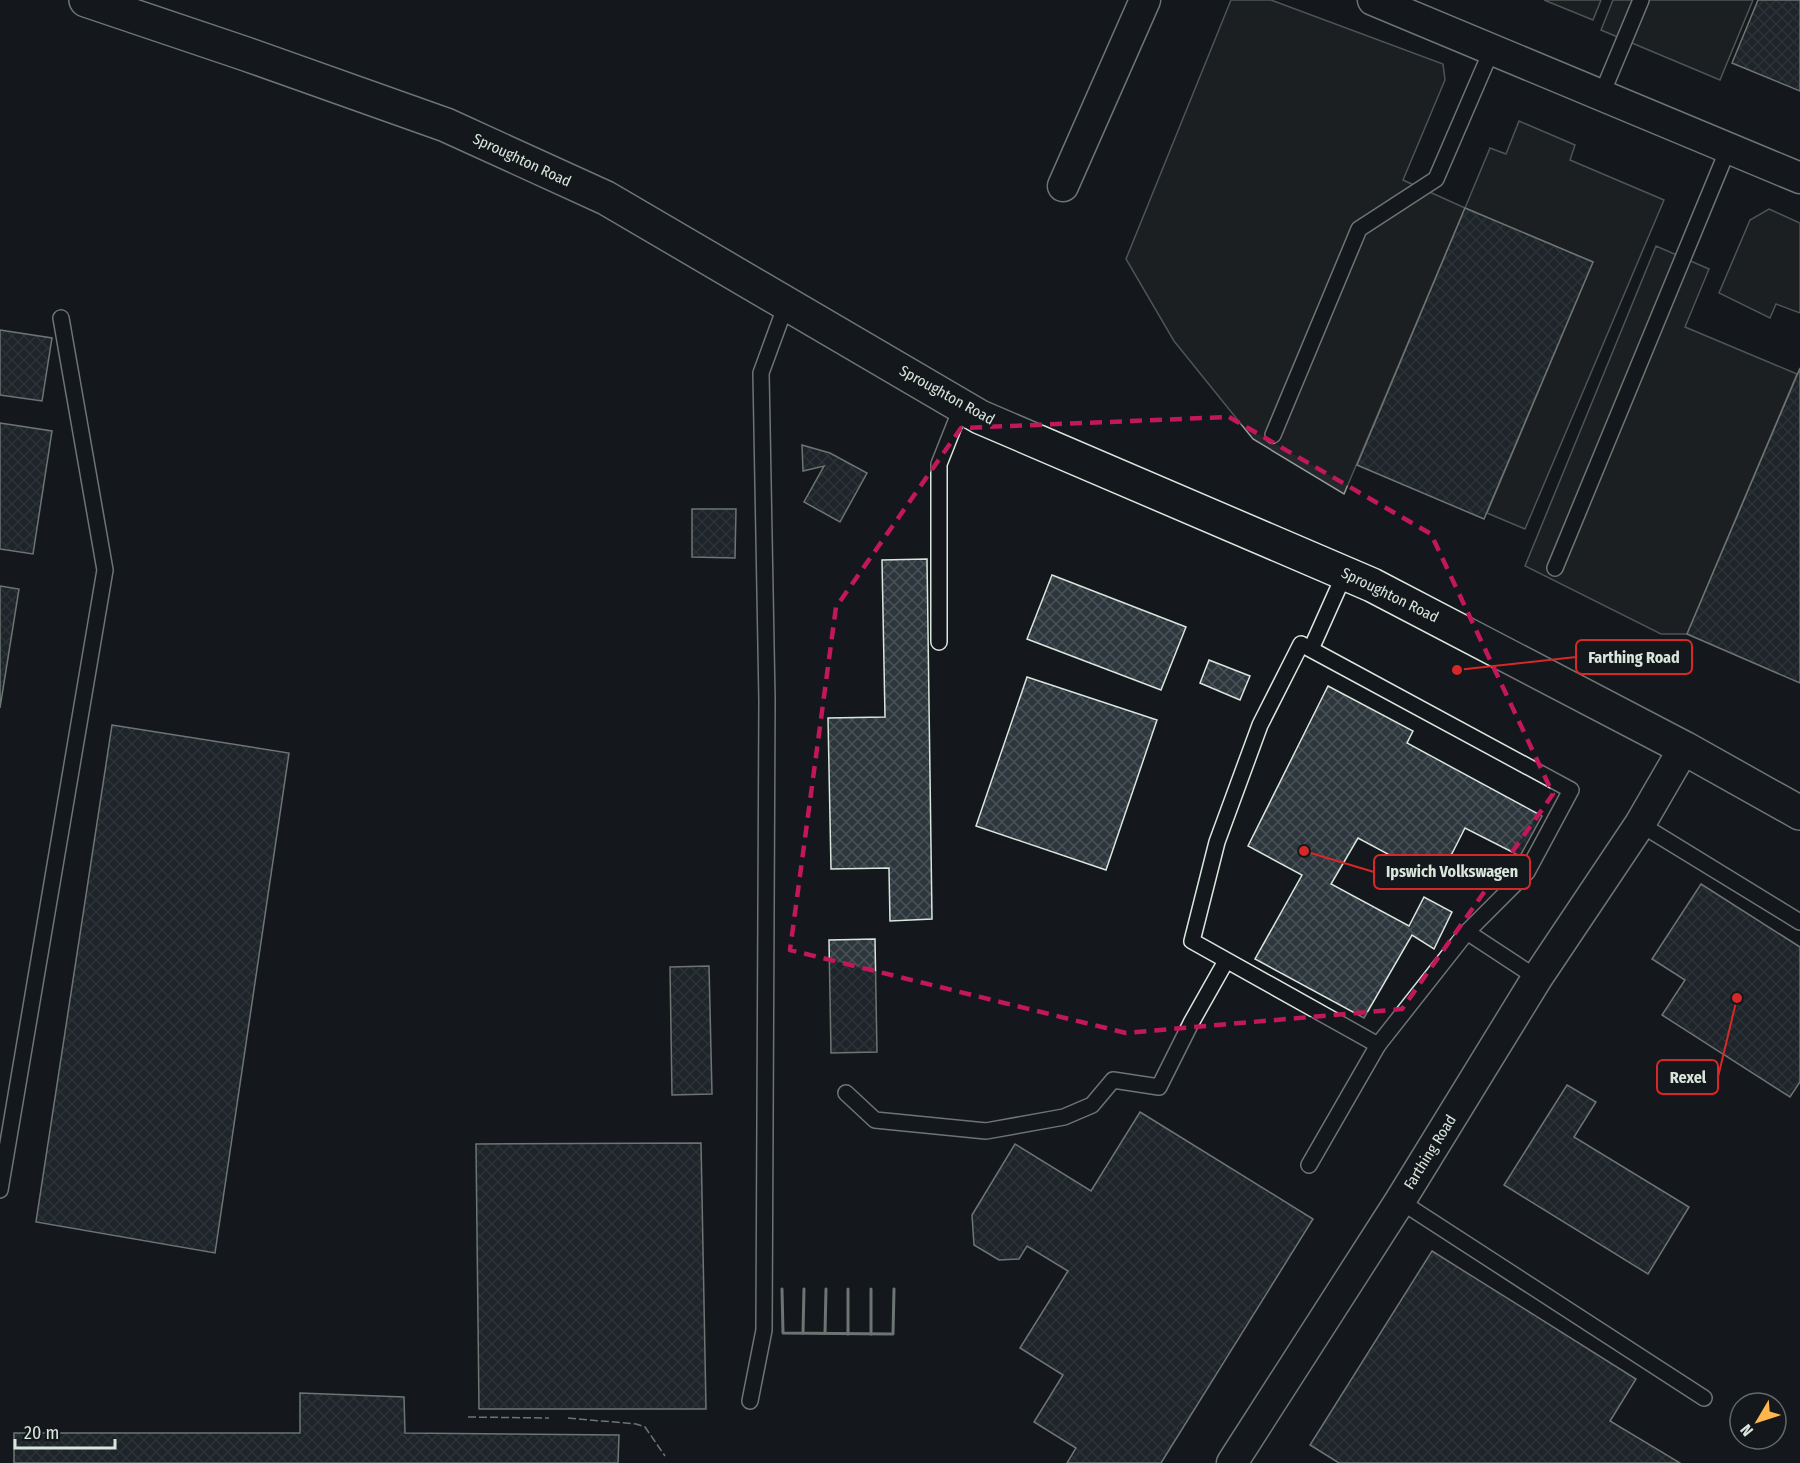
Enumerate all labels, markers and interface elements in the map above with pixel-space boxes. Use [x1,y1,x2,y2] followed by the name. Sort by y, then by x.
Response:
[470,129,574,191] street label: Sproughton Road
[896,361,998,429] street label: Sproughton Road
[1338,564,1442,626] street label: Sproughton Road
[1576,640,1692,674] callout: Farthing Road
[1588,648,1680,667] text: Farthing Road
[1374,855,1530,889] callout: Ipswich Volkswagen
[1386,862,1518,881] text: Ipswich Volkswagen
[1657,1060,1718,1094] callout: Rexel
[1670,1068,1707,1087] text: Rexel
[1400,1111,1460,1193] street label: Farthing Road
[1728,1391,1788,1451] north arrow
[15,1412,116,1450] scale bar
[1736,1420,1757,1440] text: N
[24,1422,59,1444] text: 20 m

